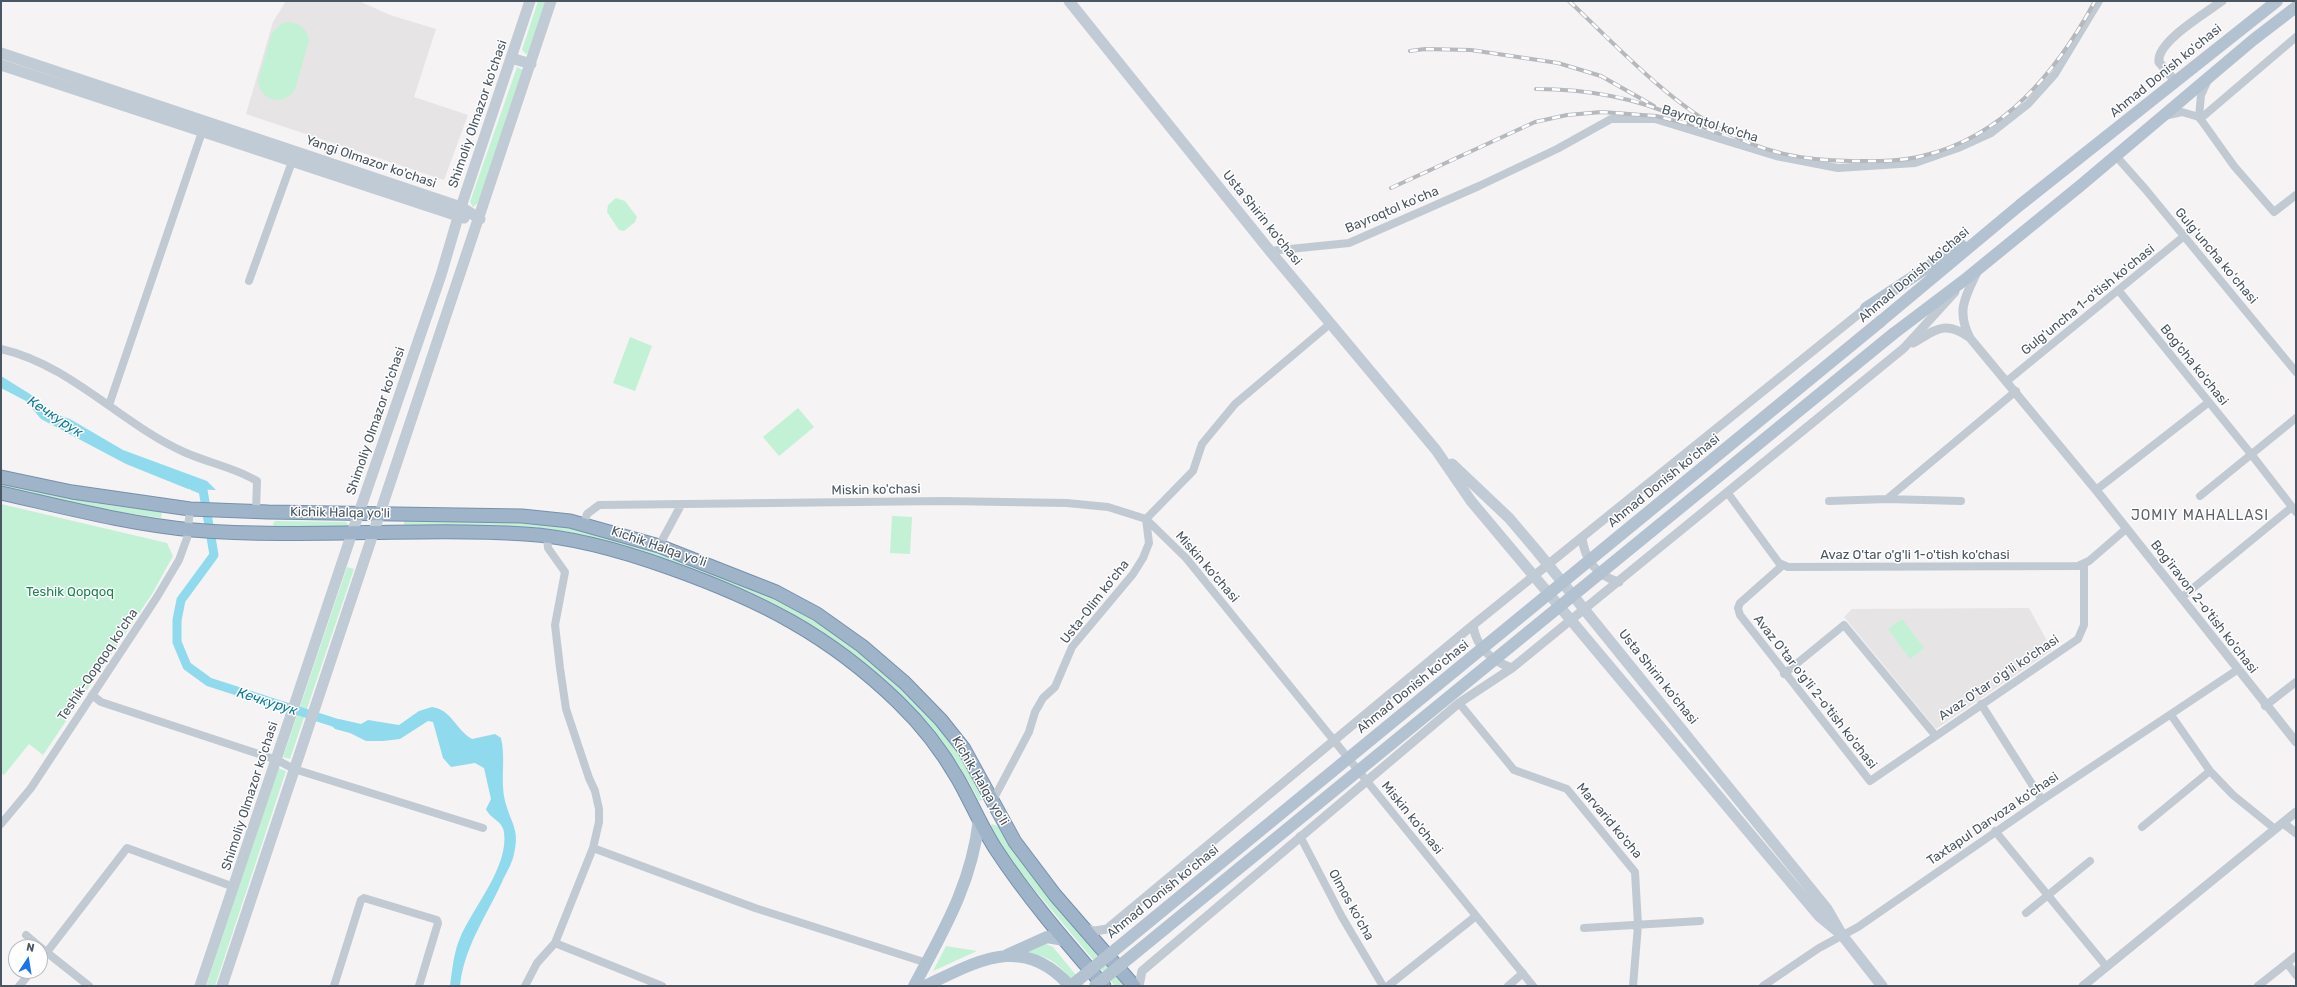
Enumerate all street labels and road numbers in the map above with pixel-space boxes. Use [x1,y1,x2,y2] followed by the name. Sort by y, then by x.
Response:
[2107,21,2225,121] street label: Ahmad Donish ko'chasi
[445,38,511,190] street label: Shimoliy Olmazor ko'chasi
[1660,102,1760,146] street label: Bayroqtol ko'cha
[304,132,438,192] street label: Yangi Olmazor ko'chasi
[1219,167,1305,269] street label: Usta Shirin ko'chasi
[1343,183,1441,237] street label: Bayroqtol ko'cha
[2171,205,2261,307] street label: Gulgʻuncha koʻchasi
[1856,224,1972,326] street label: Ahmad Donish ko'chasi
[2018,241,2158,359] street label: Gulg'uncha 1-o'tish ko'chasi
[2157,321,2231,409] street label: Bog'cha ko'chasi
[343,345,409,497] street label: Shimoliy Olmazor ko'chasi
[1605,431,1723,531] street label: Ahmad Donish ko'chasi
[831,481,921,499] street label: Miskin ko'chasi
[290,504,390,522] street label: Kichik Halqa yo'li
[609,523,709,571] street label: Kichik Halqa yo'li
[1172,528,1242,606] street label: Miskin ko'chasi
[2147,537,2261,677] street label: Bog'iravon 2-o'tish ko'chasi
[1820,547,2010,563] street label: Avaz O'tar o'g'li 1-o'tish ko'chasi
[1057,557,1133,647] street label: Usta-Olim ko'cha
[55,606,141,724] street label: Teshik-Qopqoq ko'cha
[1750,612,1880,772] street label: Avaz O'tar o'g'li 2-o'tish ko'chasi
[1615,626,1701,728] street label: Usta Shirin ko'chasi
[1936,632,2062,724] street label: Avaz O'tar o'g'li ko'chasi
[1354,637,1472,737] street label: Ahmad Donish ko'chasi
[219,720,281,872] street label: Shimoliy Olmazor ko'chasi
[948,734,1012,828] street label: Kichik Halqa yo'li
[1924,769,2062,869] street label: Taxtapul Darvoza ko'chasi
[1378,779,1446,857] street label: Miskin ko'chasi
[1573,780,1645,862] street label: Marvarid ko'cha
[1104,842,1222,942] street label: Ahmad Donish ko'chasi
[1325,867,1377,943] street label: Olmos ko'cha

